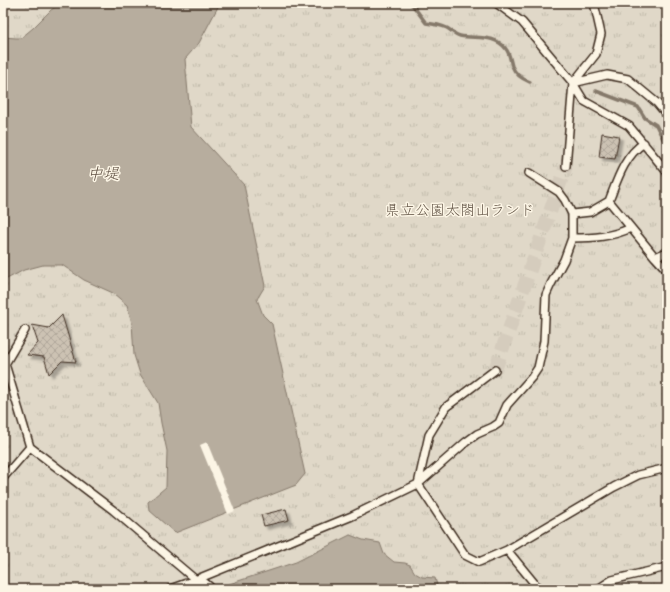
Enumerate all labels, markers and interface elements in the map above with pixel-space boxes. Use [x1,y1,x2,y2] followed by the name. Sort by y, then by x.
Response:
[87,163,120,185] water label: 中堤
[385,200,535,221] park label: 県立公園太閤山ランド

